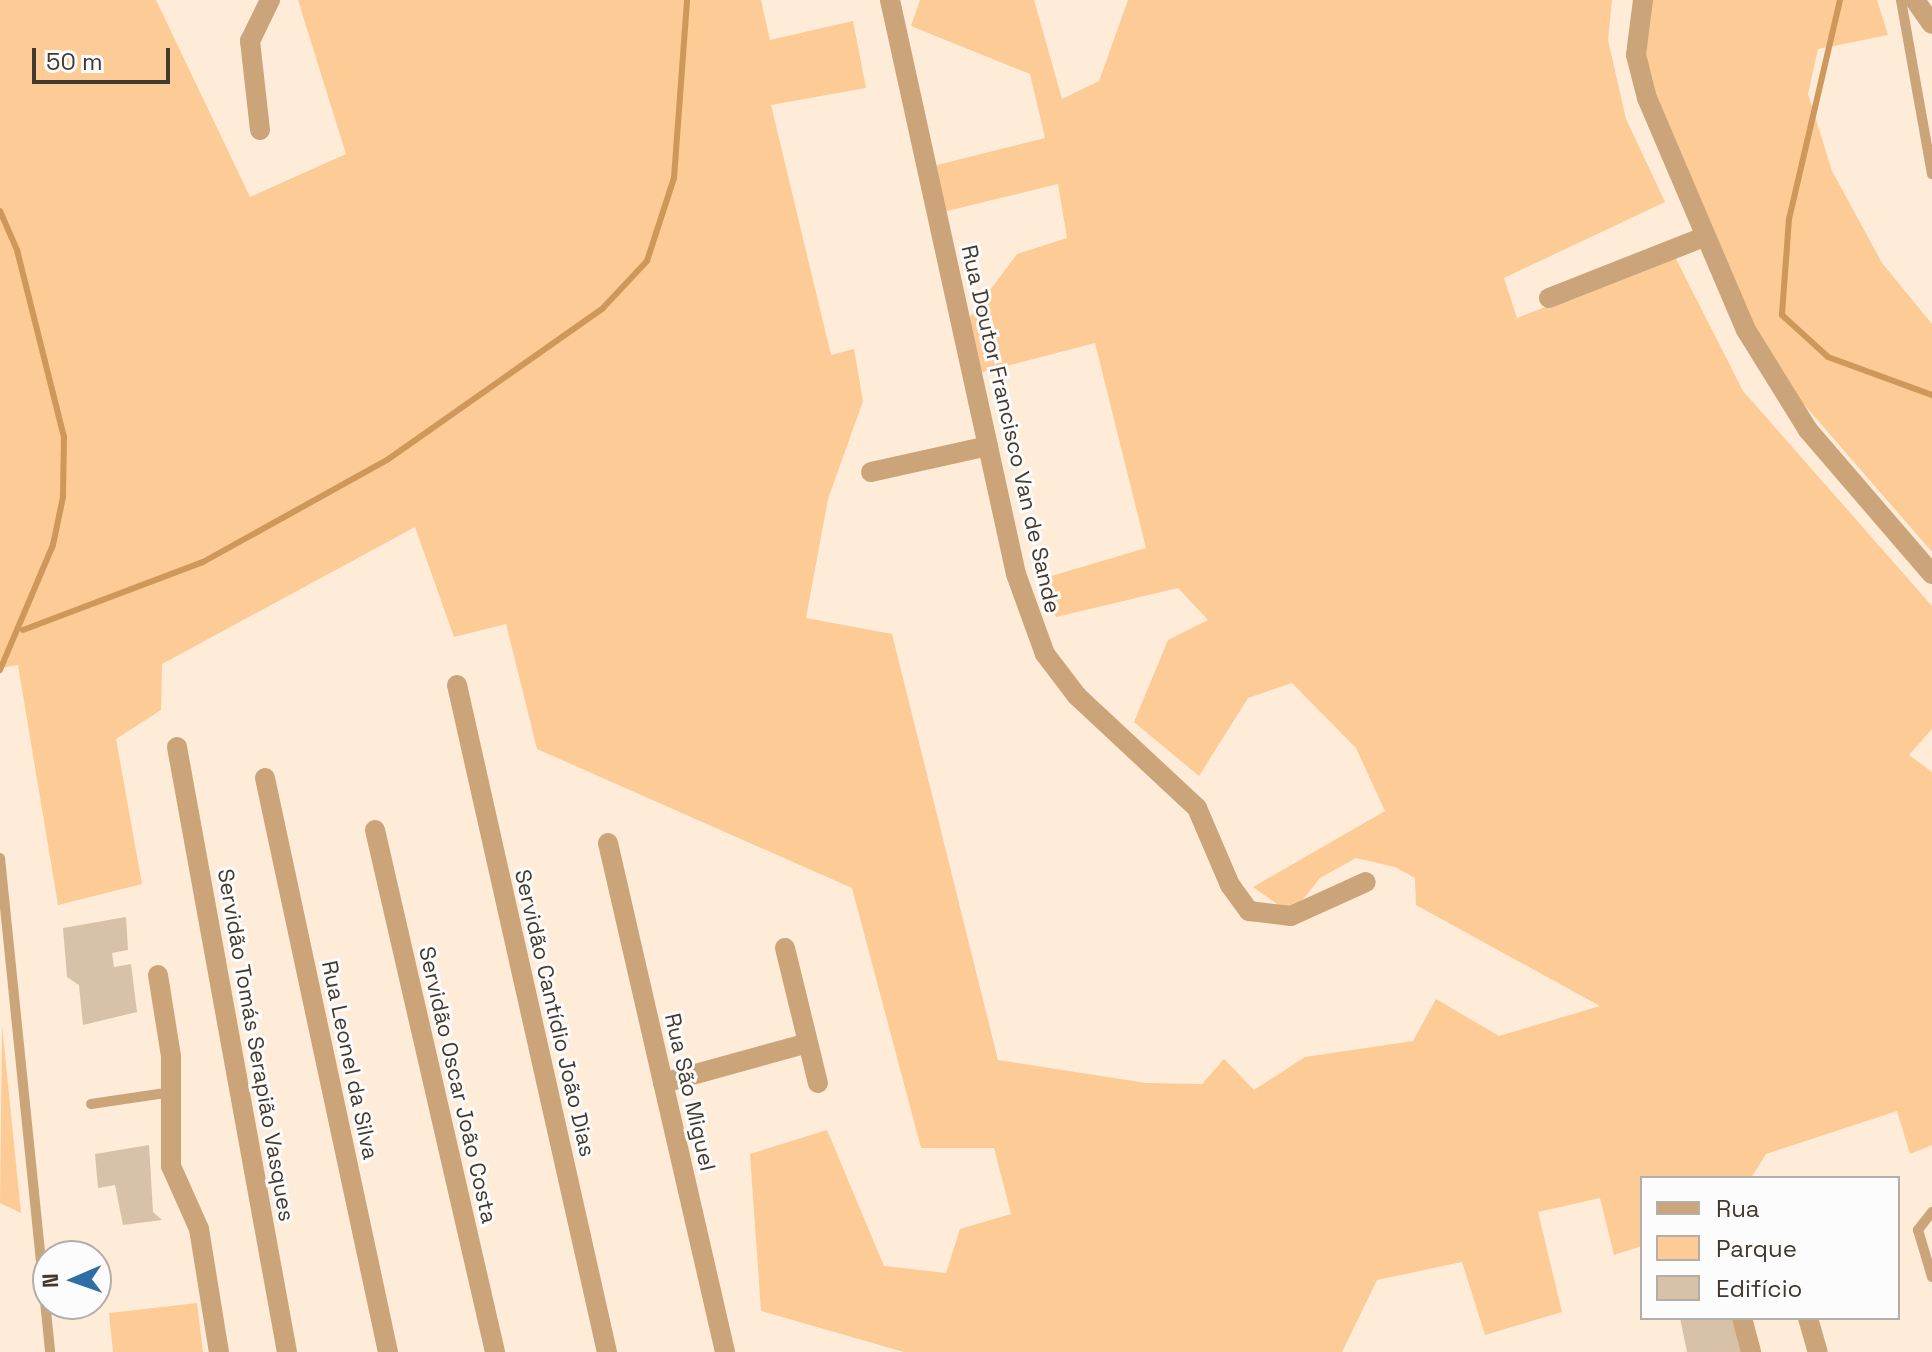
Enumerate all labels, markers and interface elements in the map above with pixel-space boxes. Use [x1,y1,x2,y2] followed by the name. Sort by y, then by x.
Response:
[36,32,174,82] scale bar
[46,46,103,77] text: 50 m
[956,242,1066,616] street label: Rua Doutor Francisco Van de Sande
[212,866,300,1224] street label: Servidão Tomás Serapião Vasques
[509,867,601,1159] street label: Servidão Cantídio João Dias
[413,944,503,1226] street label: Servidão Oscar João Costa
[316,958,384,1162] street label: Rua Leonel da Silva
[659,1011,721,1173] street label: Rua São Miguel
[1640,1176,1900,1320] legend
[1716,1193,1760,1224] text: Rua
[1716,1233,1797,1264] text: Parque
[32,1240,112,1320] north arrow
[36,1273,64,1289] text: N
[1716,1273,1802,1304] text: Edifício

